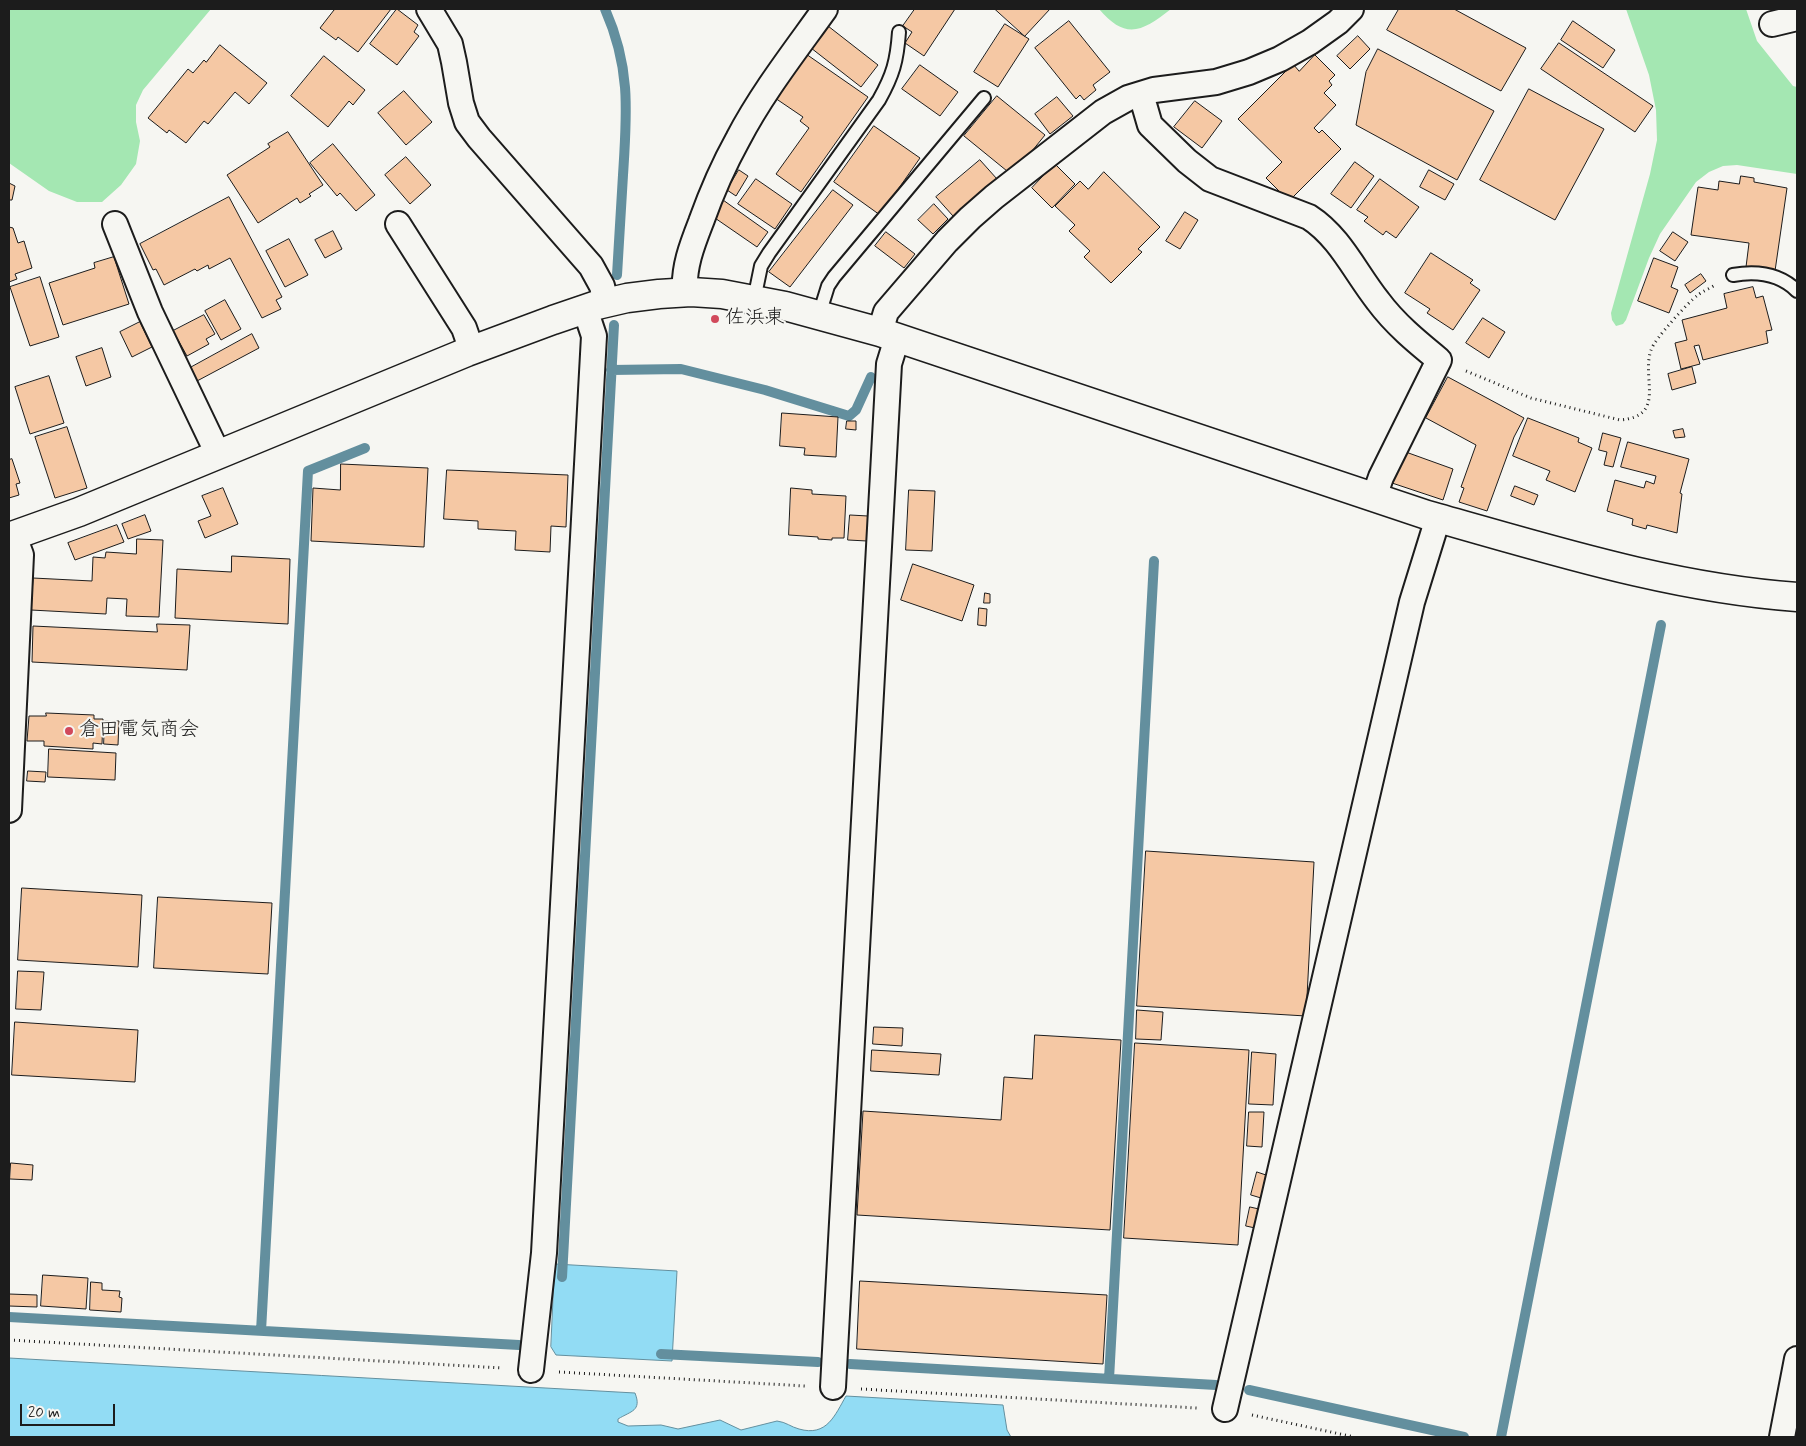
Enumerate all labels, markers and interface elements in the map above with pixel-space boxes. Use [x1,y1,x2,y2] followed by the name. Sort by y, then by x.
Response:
[725,307,785,331] place label: 佐浜東
[709,313,721,325] marker: 佐浜東
[79,719,199,743] place label: 倉田電気商会
[63,725,75,737] marker: 倉田電気商会
[22,1394,118,1426] scale bar
[28,1403,60,1423] text: 20 m

